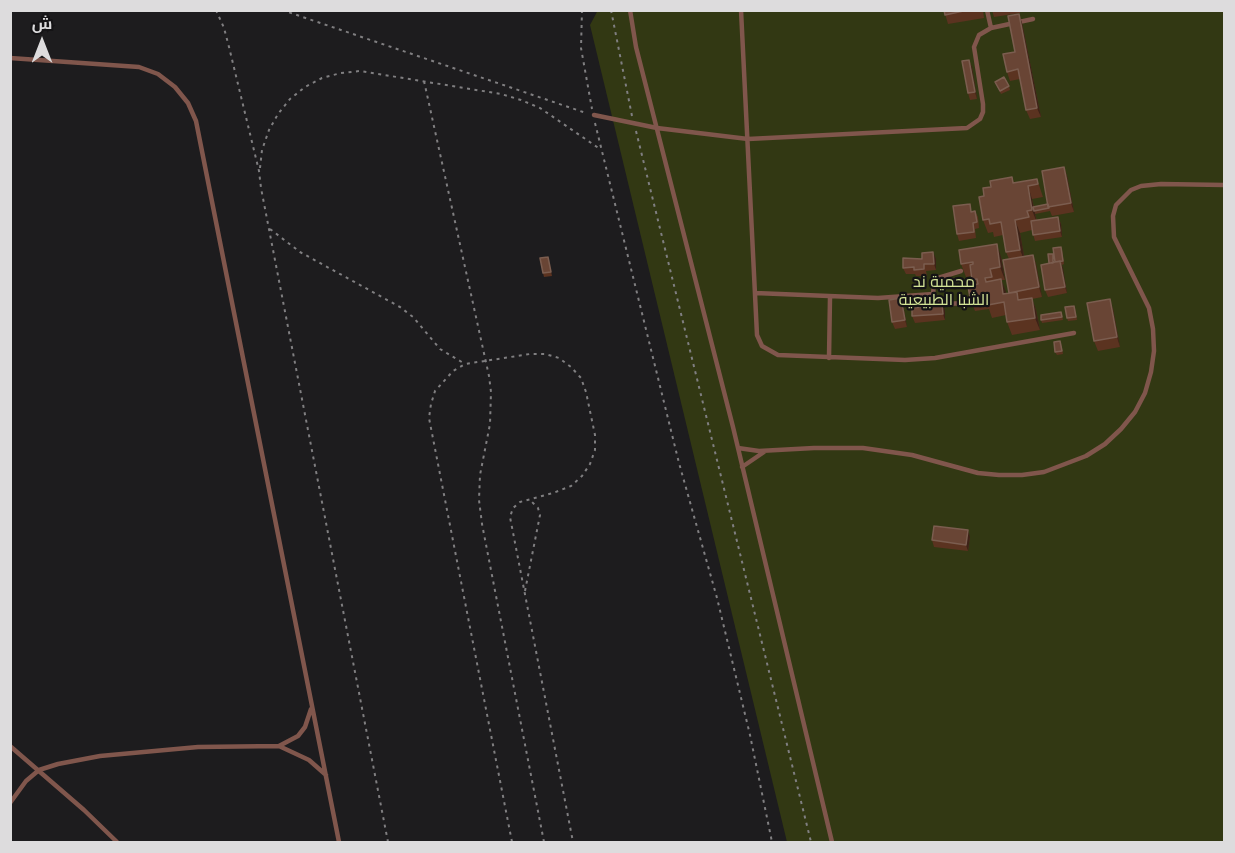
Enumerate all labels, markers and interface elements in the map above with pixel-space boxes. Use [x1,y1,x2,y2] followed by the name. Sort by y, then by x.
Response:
[12,12,72,72] north arrow
[32,15,52,32] text: ش
[899,273,989,311] park label: محمية ند الشبا الطبيعية

